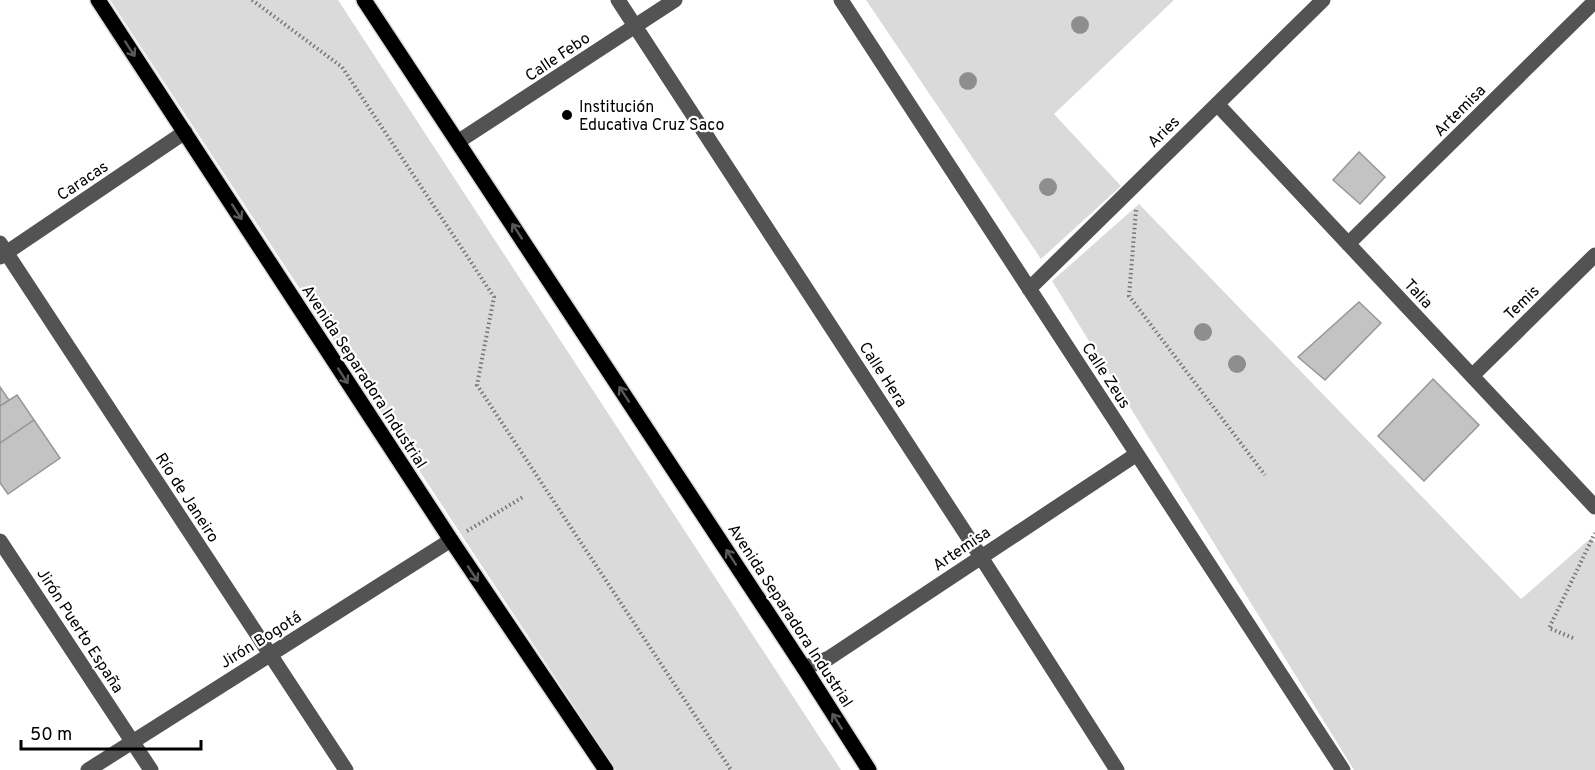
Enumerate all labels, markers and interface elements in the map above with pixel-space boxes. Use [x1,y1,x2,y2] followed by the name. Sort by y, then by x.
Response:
[522,29,594,87] street label: Calle Febo
[125,40,137,57] one-way arrow
[1430,81,1491,142] street label: Artemisa
[579,98,724,136] place label: Institución Educativa Cruz Saco
[560,108,574,122] marker: Institución Educativa Cruz Saco
[1144,112,1185,152] street label: Aries
[54,157,112,206] street label: Caracas
[231,203,243,220] one-way arrow
[511,223,523,240] one-way arrow
[1399,275,1436,313] street label: Talia
[296,282,430,473] street label: Avenida Separadora Industrial
[1500,282,1544,325] street label: Temis
[854,339,911,412] street label: Calle Hera
[1077,339,1134,413] street label: Calle Zeus
[337,367,350,384] one-way arrow
[618,386,630,403] one-way arrow
[150,450,223,547] street label: Río de Janeiro
[722,521,856,712] street label: Avenida Separadora Industrial
[929,523,995,576] street label: Artemisa
[725,549,737,566] one-way arrow
[31,565,127,697] street label: Jirón Puerto España
[467,565,479,582] one-way arrow
[217,608,306,674] street label: Jirón Bogotá
[21,713,201,751] scale bar
[831,713,843,730] one-way arrow
[30,724,72,747] text: 50 m

